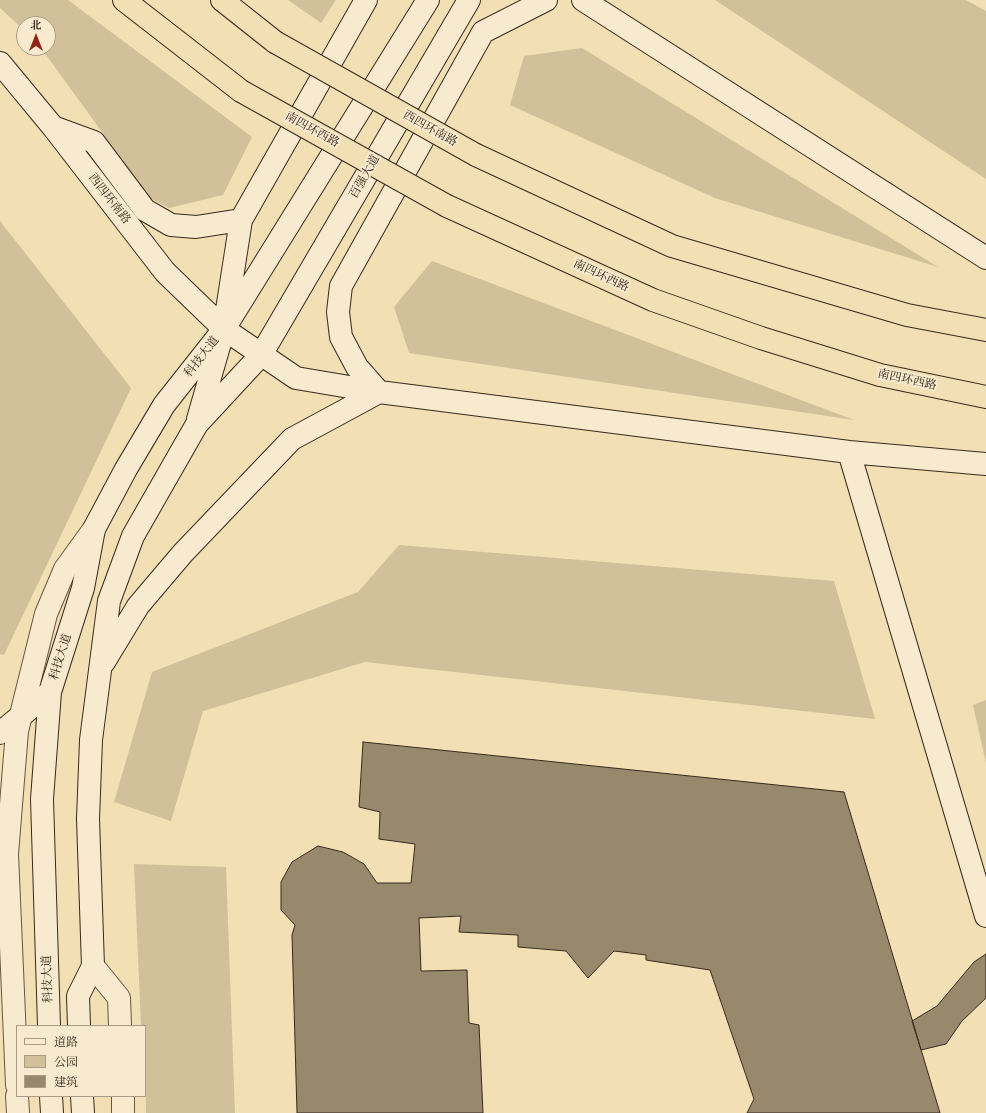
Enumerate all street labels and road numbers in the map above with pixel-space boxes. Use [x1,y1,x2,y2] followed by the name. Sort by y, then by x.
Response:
[400,108,460,150] street label: 西四环南路
[282,109,342,151] street label: 南四环西路
[347,153,383,201] street label: 百强大道
[85,171,133,227] street label: 西四环南路
[571,257,631,295] street label: 南四环西路
[182,334,222,380] street label: 科技大道
[876,367,938,393] street label: 南四环西路
[47,632,75,682] street label: 科技大道
[40,955,56,1003] street label: 科技大道

